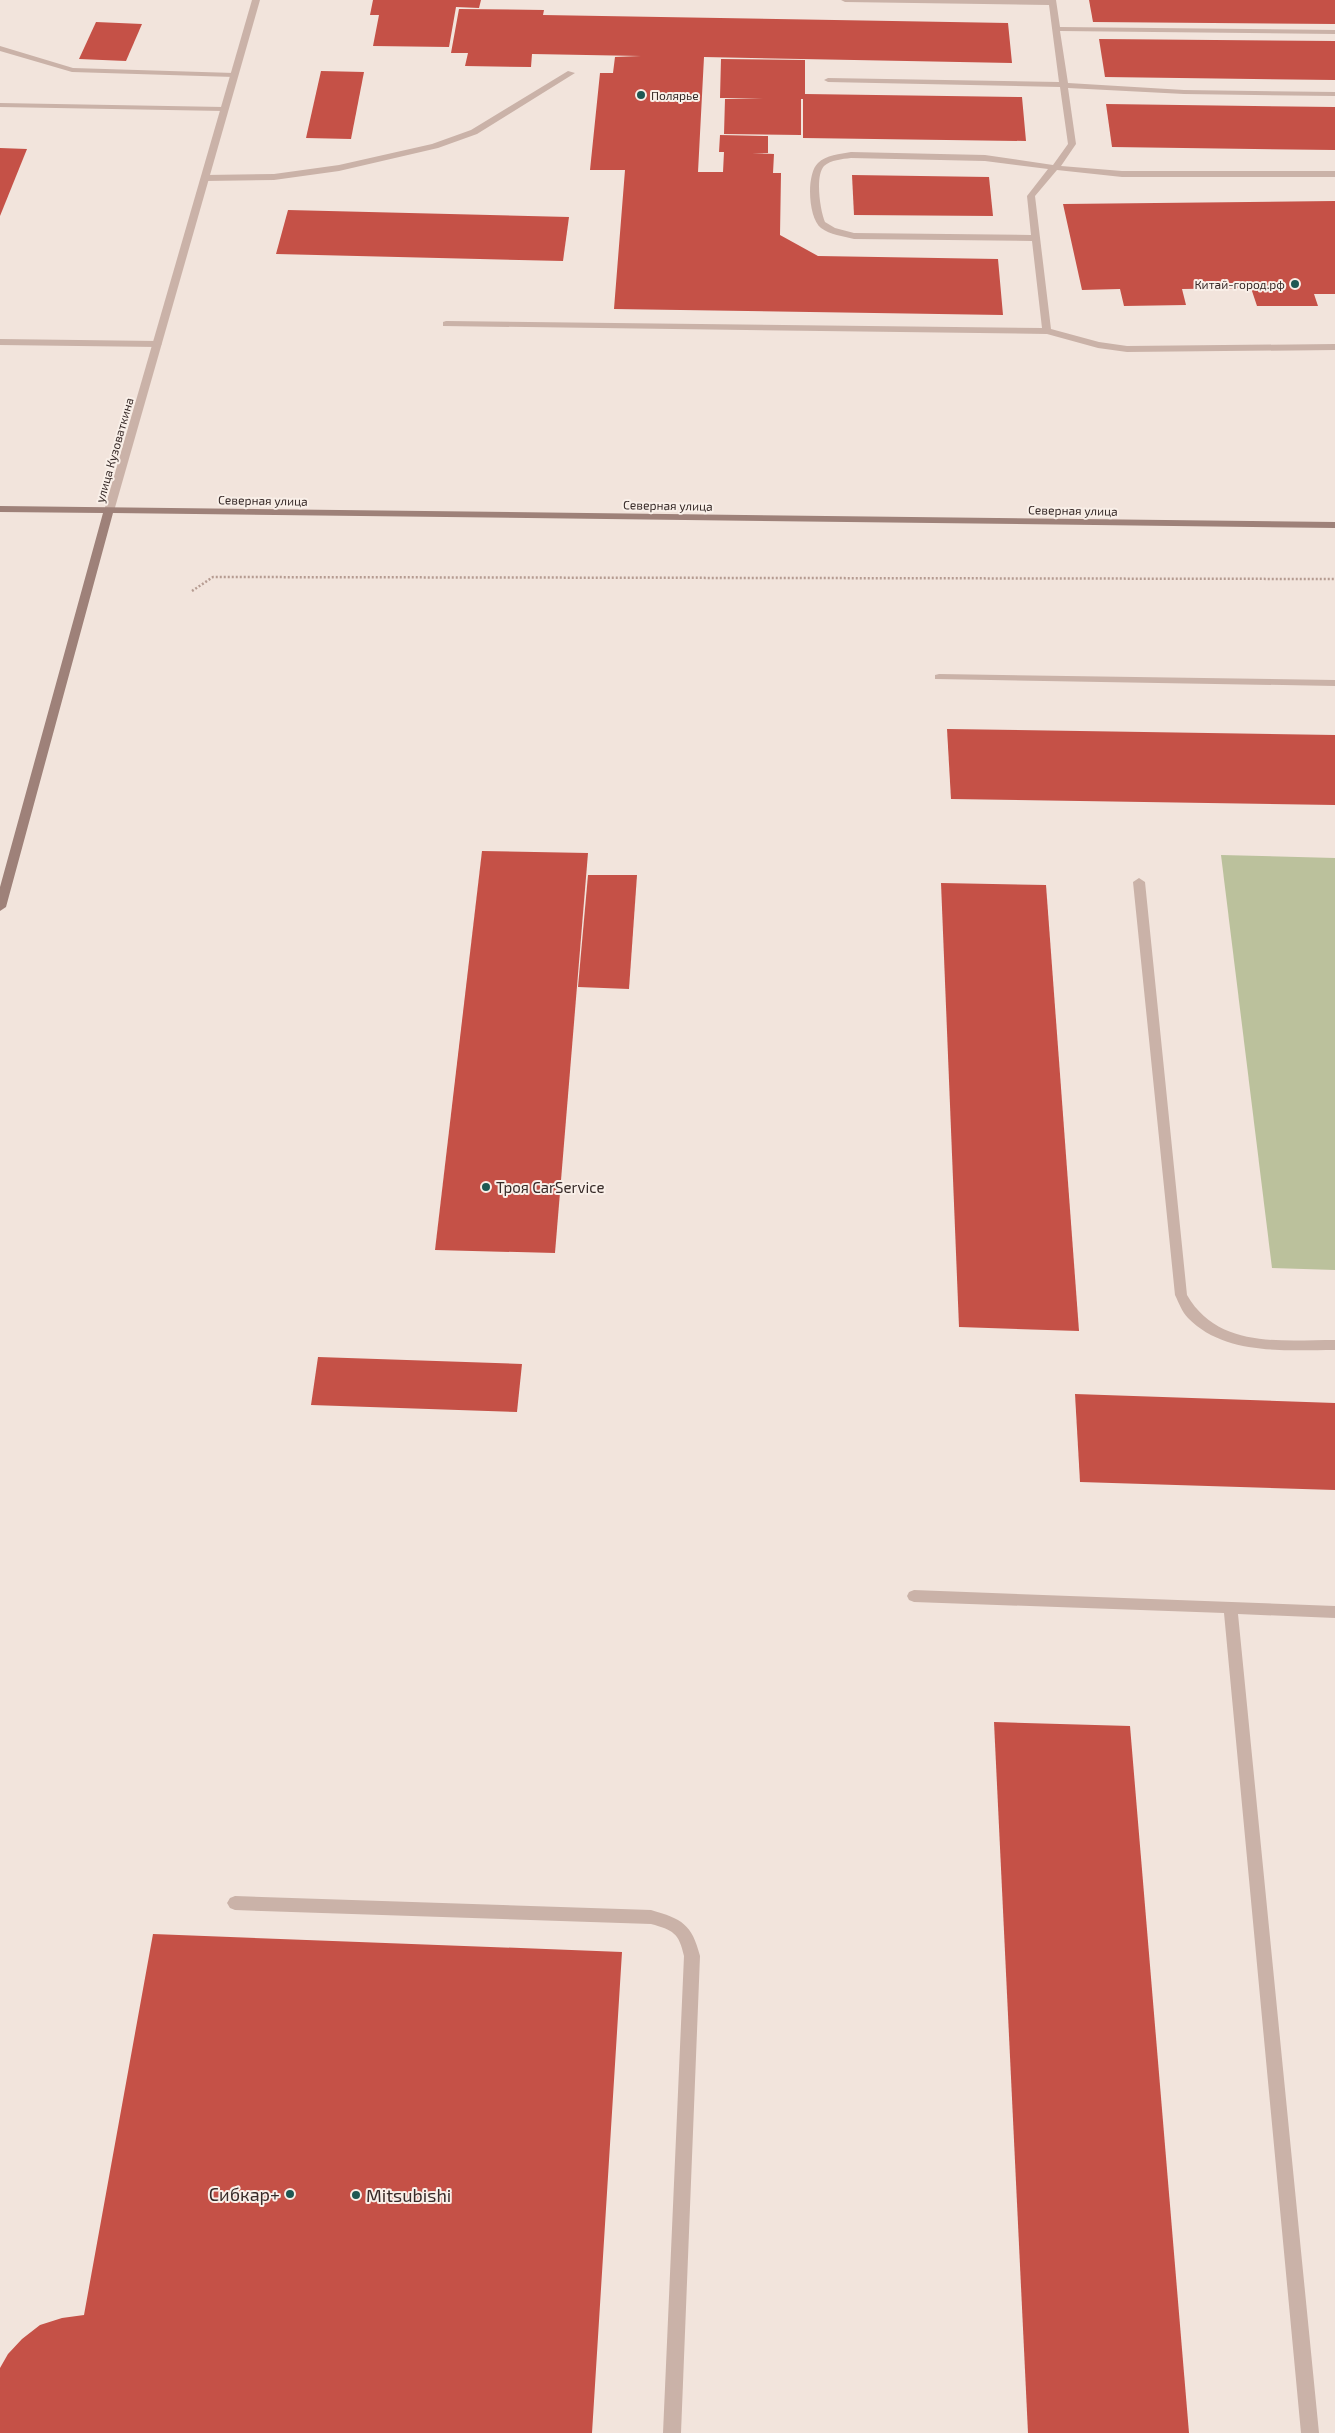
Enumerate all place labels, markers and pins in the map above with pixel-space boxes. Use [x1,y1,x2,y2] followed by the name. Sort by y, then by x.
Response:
[651,88,699,102] place label: Полярье
[635,89,647,101] marker: Полярье
[1194,277,1285,291] place label: Китай-город.рф
[1289,278,1301,290] marker: Китай-город.рф
[496,1178,604,1196] place label: Троя CarService
[480,1181,492,1193] marker: Троя CarService
[209,2183,280,2205] place label: Сибкар+
[366,2184,451,2206] place label: Mitsubishi
[284,2188,296,2200] marker: Сибкар+
[350,2189,362,2201] marker: Mitsubishi

